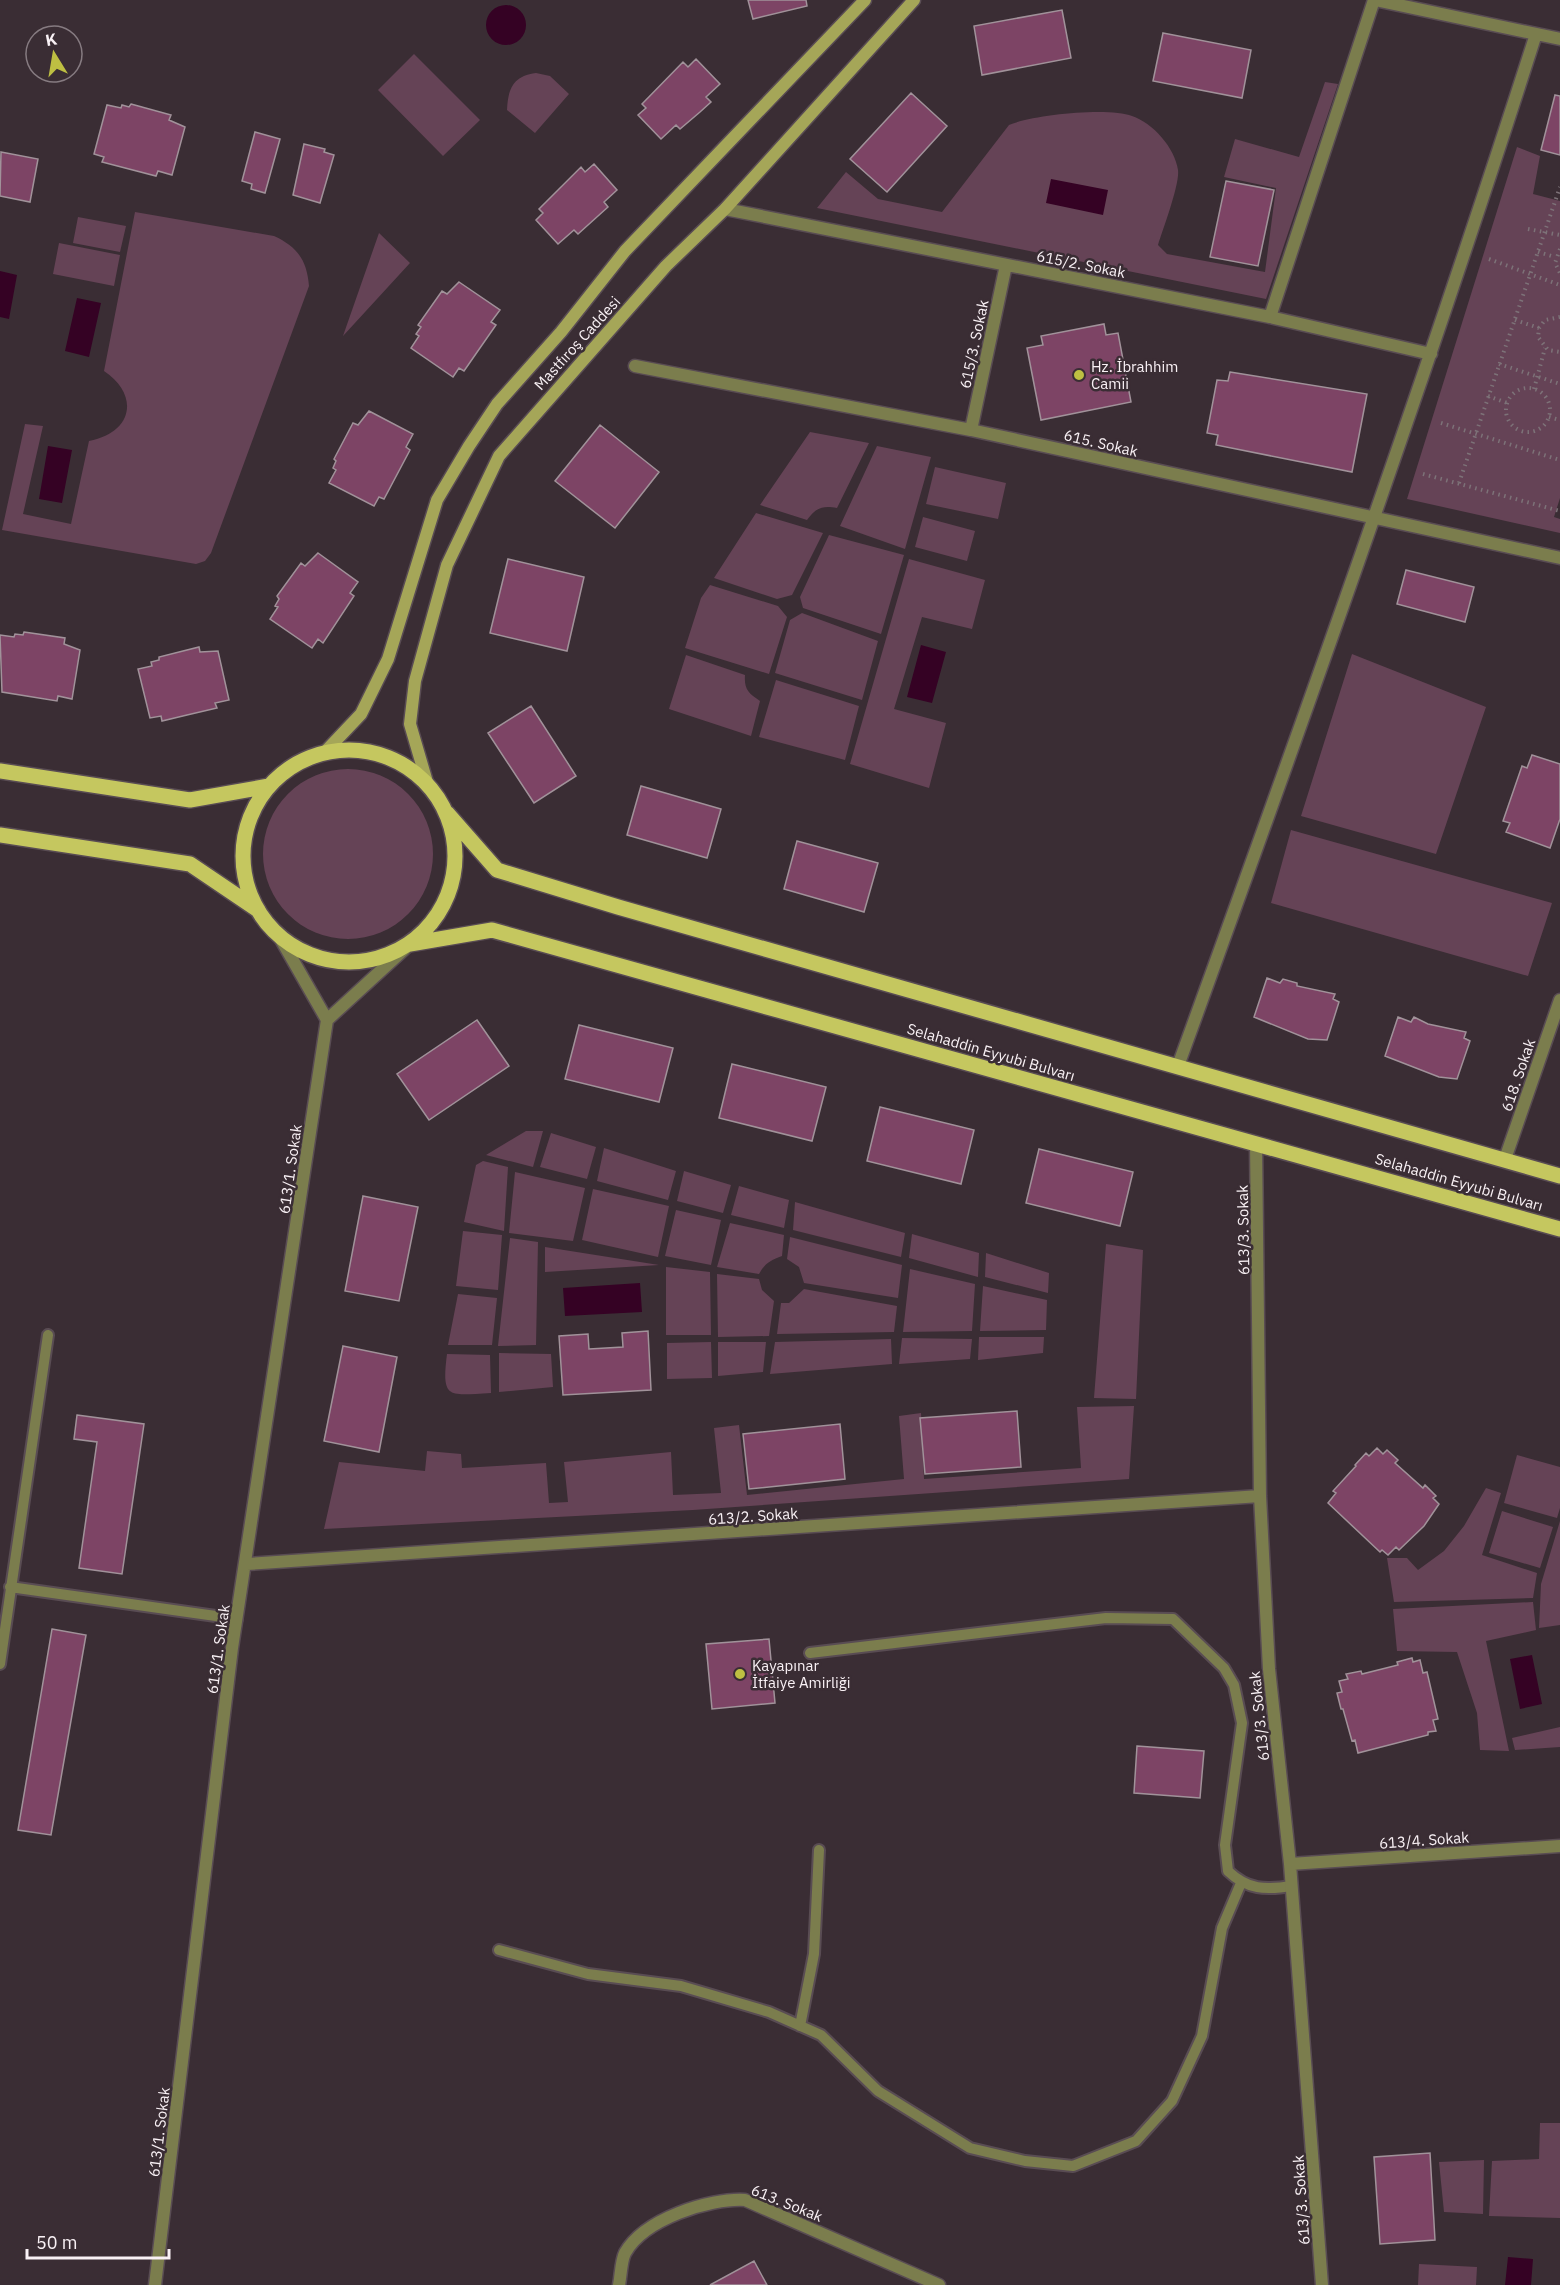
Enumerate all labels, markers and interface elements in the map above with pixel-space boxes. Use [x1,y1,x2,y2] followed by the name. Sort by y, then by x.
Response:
[24,24,84,84] north arrow
[44,28,59,50] text: K
[1035,246,1127,282] street label: 615/2. Sokak
[530,292,624,394] street label: Mastfıroş Caddesi
[955,298,993,390] street label: 615/3. Sokak
[1091,357,1178,393] place label: Hz. İbrahhim Camii
[1072,368,1086,382] marker: Hz. İbrahhim Camii
[1062,425,1140,461] street label: 615. Sokak
[905,1019,1077,1085] street label: Selahaddin Eyyubi Bulvarı
[1497,1036,1539,1114] street label: 618. Sokak
[274,1123,306,1215] street label: 613/1. Sokak
[1373,1149,1545,1215] street label: Selahaddin Eyyubi Bulvarı
[1233,1185,1253,1275] street label: 613/3. Sokak
[707,1503,799,1529] street label: 613/2. Sokak
[202,1603,234,1695] street label: 613/1. Sokak
[752,1656,850,1692] place label: Kayapınar İtfaiye Amirliği
[733,1667,747,1681] marker: Kayapınar İtfaiye Amirliği
[1245,1670,1273,1762] street label: 613/3. Sokak
[1378,1827,1470,1853] street label: 613/4. Sokak
[144,2086,174,2178] street label: 613/1. Sokak
[1288,2154,1314,2246] street label: 613/3. Sokak
[748,2180,826,2226] street label: 613. Sokak
[27,2222,170,2260] scale bar
[36,2231,78,2254] text: 50 m

